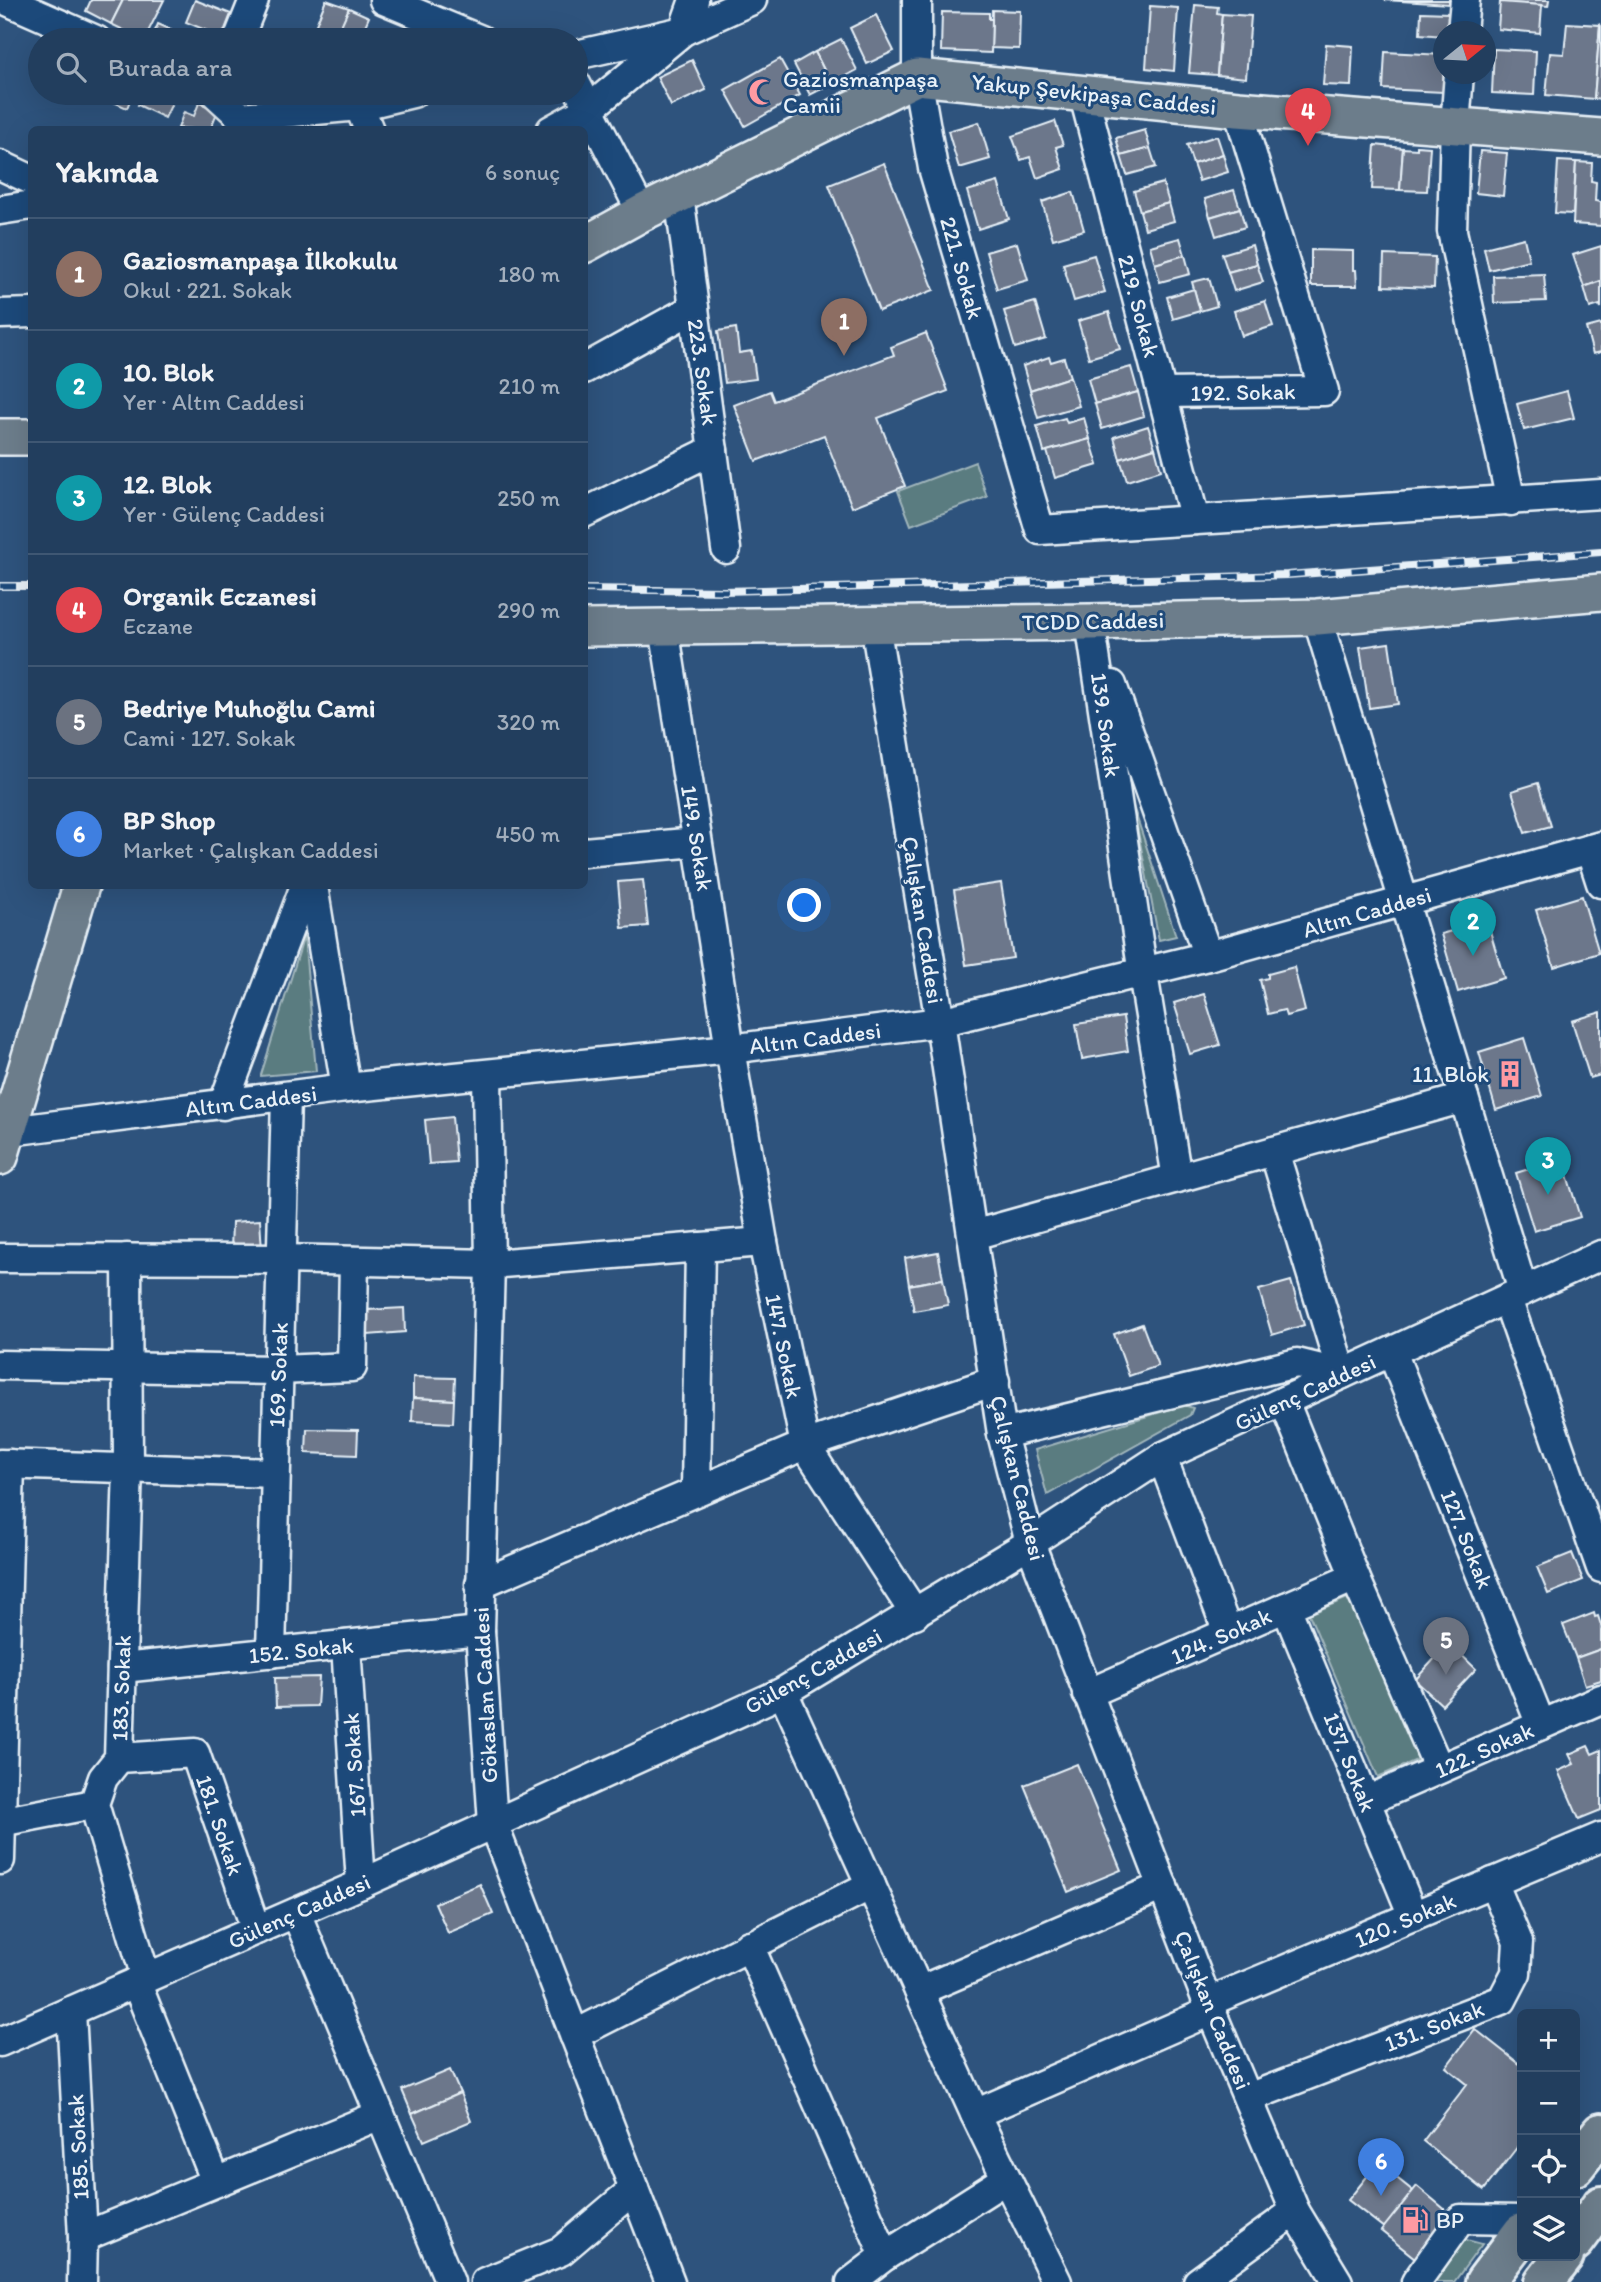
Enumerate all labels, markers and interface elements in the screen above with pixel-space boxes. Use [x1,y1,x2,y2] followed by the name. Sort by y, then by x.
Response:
[1433,21,1496,84] north arrow
[28,28,588,105] search box
[52,48,90,86] icon: search
[108,51,232,83] text: Burada ara
[783,65,939,119] place label: Gaziosmanpaşa Camii
[970,67,1218,121] street label: Yakup Şevkipaşa Caddesi
[747,77,777,107] mosque icon: Gaziosmanpaşa Camii
[1285,88,1331,146] pin: 4
[56,153,158,190] text: Yakında
[485,158,560,186] text: 6 sonuç
[934,214,990,323] street label: 221. Sokak
[123,244,397,276] text: Gaziosmanpaşa İlkokulu
[1112,252,1166,361] street label: 219. Sokak
[74,260,84,288] text: 1
[498,260,560,288] text: 180 m
[123,276,292,304] text: Okul · 221. Sokak
[821,298,867,356] pin: 1
[682,317,724,427] street label: 223. Sokak
[123,356,214,388] text: 10. Blok
[73,372,85,400] text: 2
[499,372,560,400] text: 210 m
[1190,377,1296,407] street label: 192. Sokak
[123,388,305,416] text: Yer · Altın Caddesi
[123,468,212,500] text: 12. Blok
[73,484,85,512] text: 3
[497,484,560,512] text: 250 m
[123,500,325,528] text: Yer · Gülenç Caddesi
[123,580,317,612] text: Organik Eczanesi
[72,596,86,624] text: 4
[497,596,560,624] text: 290 m
[1022,606,1164,636] street label: TCDD Caddesi
[123,612,193,640] text: Eczane
[1085,671,1127,780] street label: 139. Sokak
[123,692,376,724] text: Bedriye Muhoğlu Cami
[73,708,85,736] text: 5
[497,708,560,736] text: 320 m
[123,724,296,752] text: Cami · 127. Sokak
[675,783,719,893] street label: 149. Sokak
[123,804,215,836] text: BP Shop
[73,820,85,848] text: 6
[495,820,560,848] text: 450 m
[896,834,950,1006] street label: Çalışkan Caddesi
[123,836,379,864] text: Market · Çalışkan Caddesi
[1299,880,1435,944] street label: Altın Caddesi
[787,888,821,922] your location
[1450,898,1496,956] pin: 2
[748,1016,882,1060] street label: Altın Caddesi
[1495,1059,1525,1089] building icon: 11. Blok
[1412,1060,1489,1088] place label: 11. Blok
[184,1079,318,1123] street label: Altın Caddesi
[1525,1137,1571,1195] pin: 3
[759,1291,809,1401] street label: 147. Sokak
[262,1322,294,1428] street label: 169. Sokak
[1230,1347,1380,1437] street label: Gülenç Caddesi
[984,1393,1052,1563] street label: Çalışkan Caddesi
[1434,1485,1500,1593] street label: 127. Sokak
[1166,1601,1276,1671] street label: 124. Sokak
[466,1606,504,1784] street label: Gökaslan Caddesi
[1423,1617,1469,1675] pin: 5
[739,1622,887,1720] street label: Gülenç Caddesi
[247,1631,355,1669] street label: 152. Sokak
[105,1634,137,1742] street label: 183. Sokak
[1317,1708,1383,1816] street label: 137. Sokak
[336,1712,372,1818] street label: 167. Sokak
[1430,1716,1538,1784] street label: 122. Sokak
[190,1771,250,1879] street label: 181. Sokak
[224,1867,374,1955] street label: Gülenç Caddesi
[1350,1886,1460,1954] street label: 120. Sokak
[1168,1926,1258,2094] street label: Çalışkan Caddesi
[1380,1994,1488,2058] street label: 131. Sokak
[1517,2009,1580,2261] map controls
[1517,2009,1580,2072] button: +
[1517,2072,1580,2135] button: −
[61,2093,95,2201] street label: 185. Sokak
[1517,2135,1580,2198] button: locate
[1358,2138,1404,2196] pin: 6
[1517,2198,1580,2261] button: layers
[1400,2205,1430,2235] fuel station icon: BP
[1436,2206,1464,2234] place label: BP

